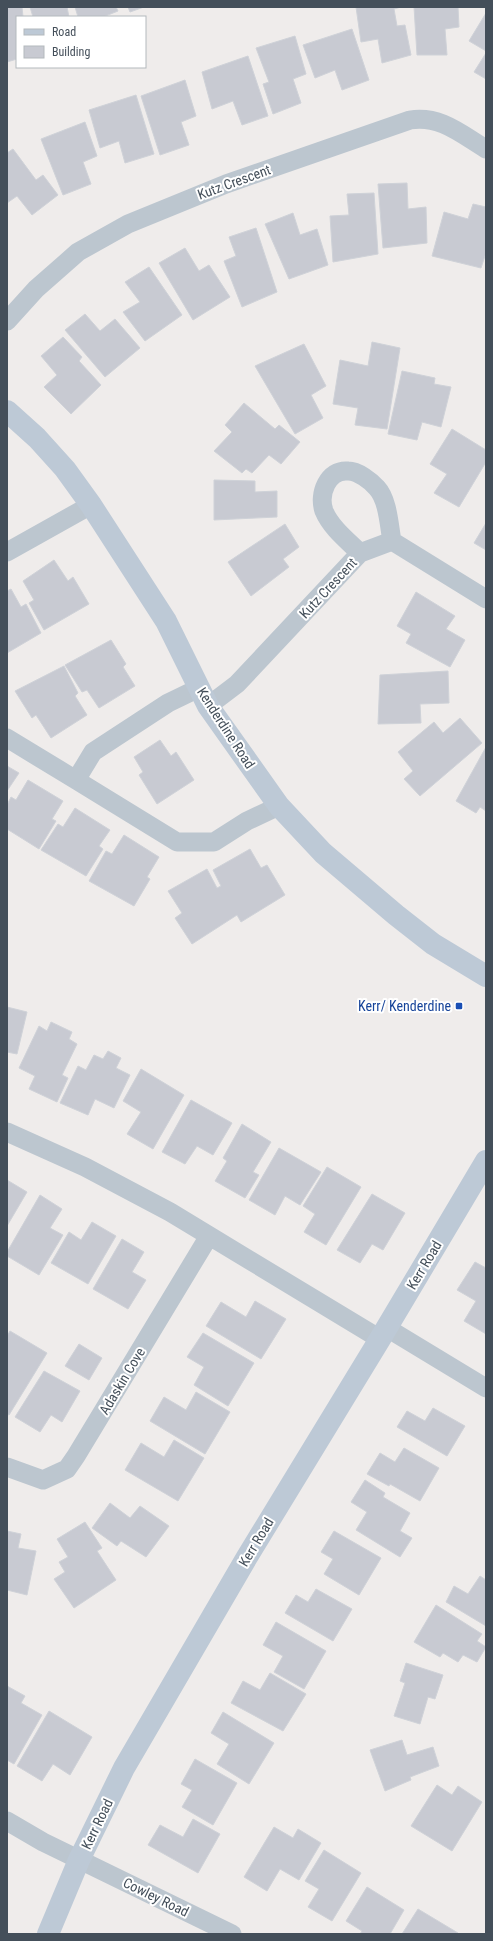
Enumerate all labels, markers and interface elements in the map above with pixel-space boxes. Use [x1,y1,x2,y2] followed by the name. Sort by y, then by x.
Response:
[16,16,146,68] legend
[52,25,76,39] text: Road
[52,45,90,59] text: Building
[195,161,273,203] street label: Kutz Crescent
[296,554,360,622] street label: Kutz Crescent
[194,685,258,771] street label: Kenderdine Road
[358,998,451,1014] place label: Kerr/ Kenderdine
[454,1001,464,1011] marker: Kerr/ Kenderdine
[403,1238,445,1292] street label: Kerr Road
[96,1344,148,1417] street label: Adaskin Cove
[235,1515,277,1569] street label: Kerr Road
[78,1796,116,1852] street label: Kerr Road
[121,1874,191,1920] street label: Cowley Road

